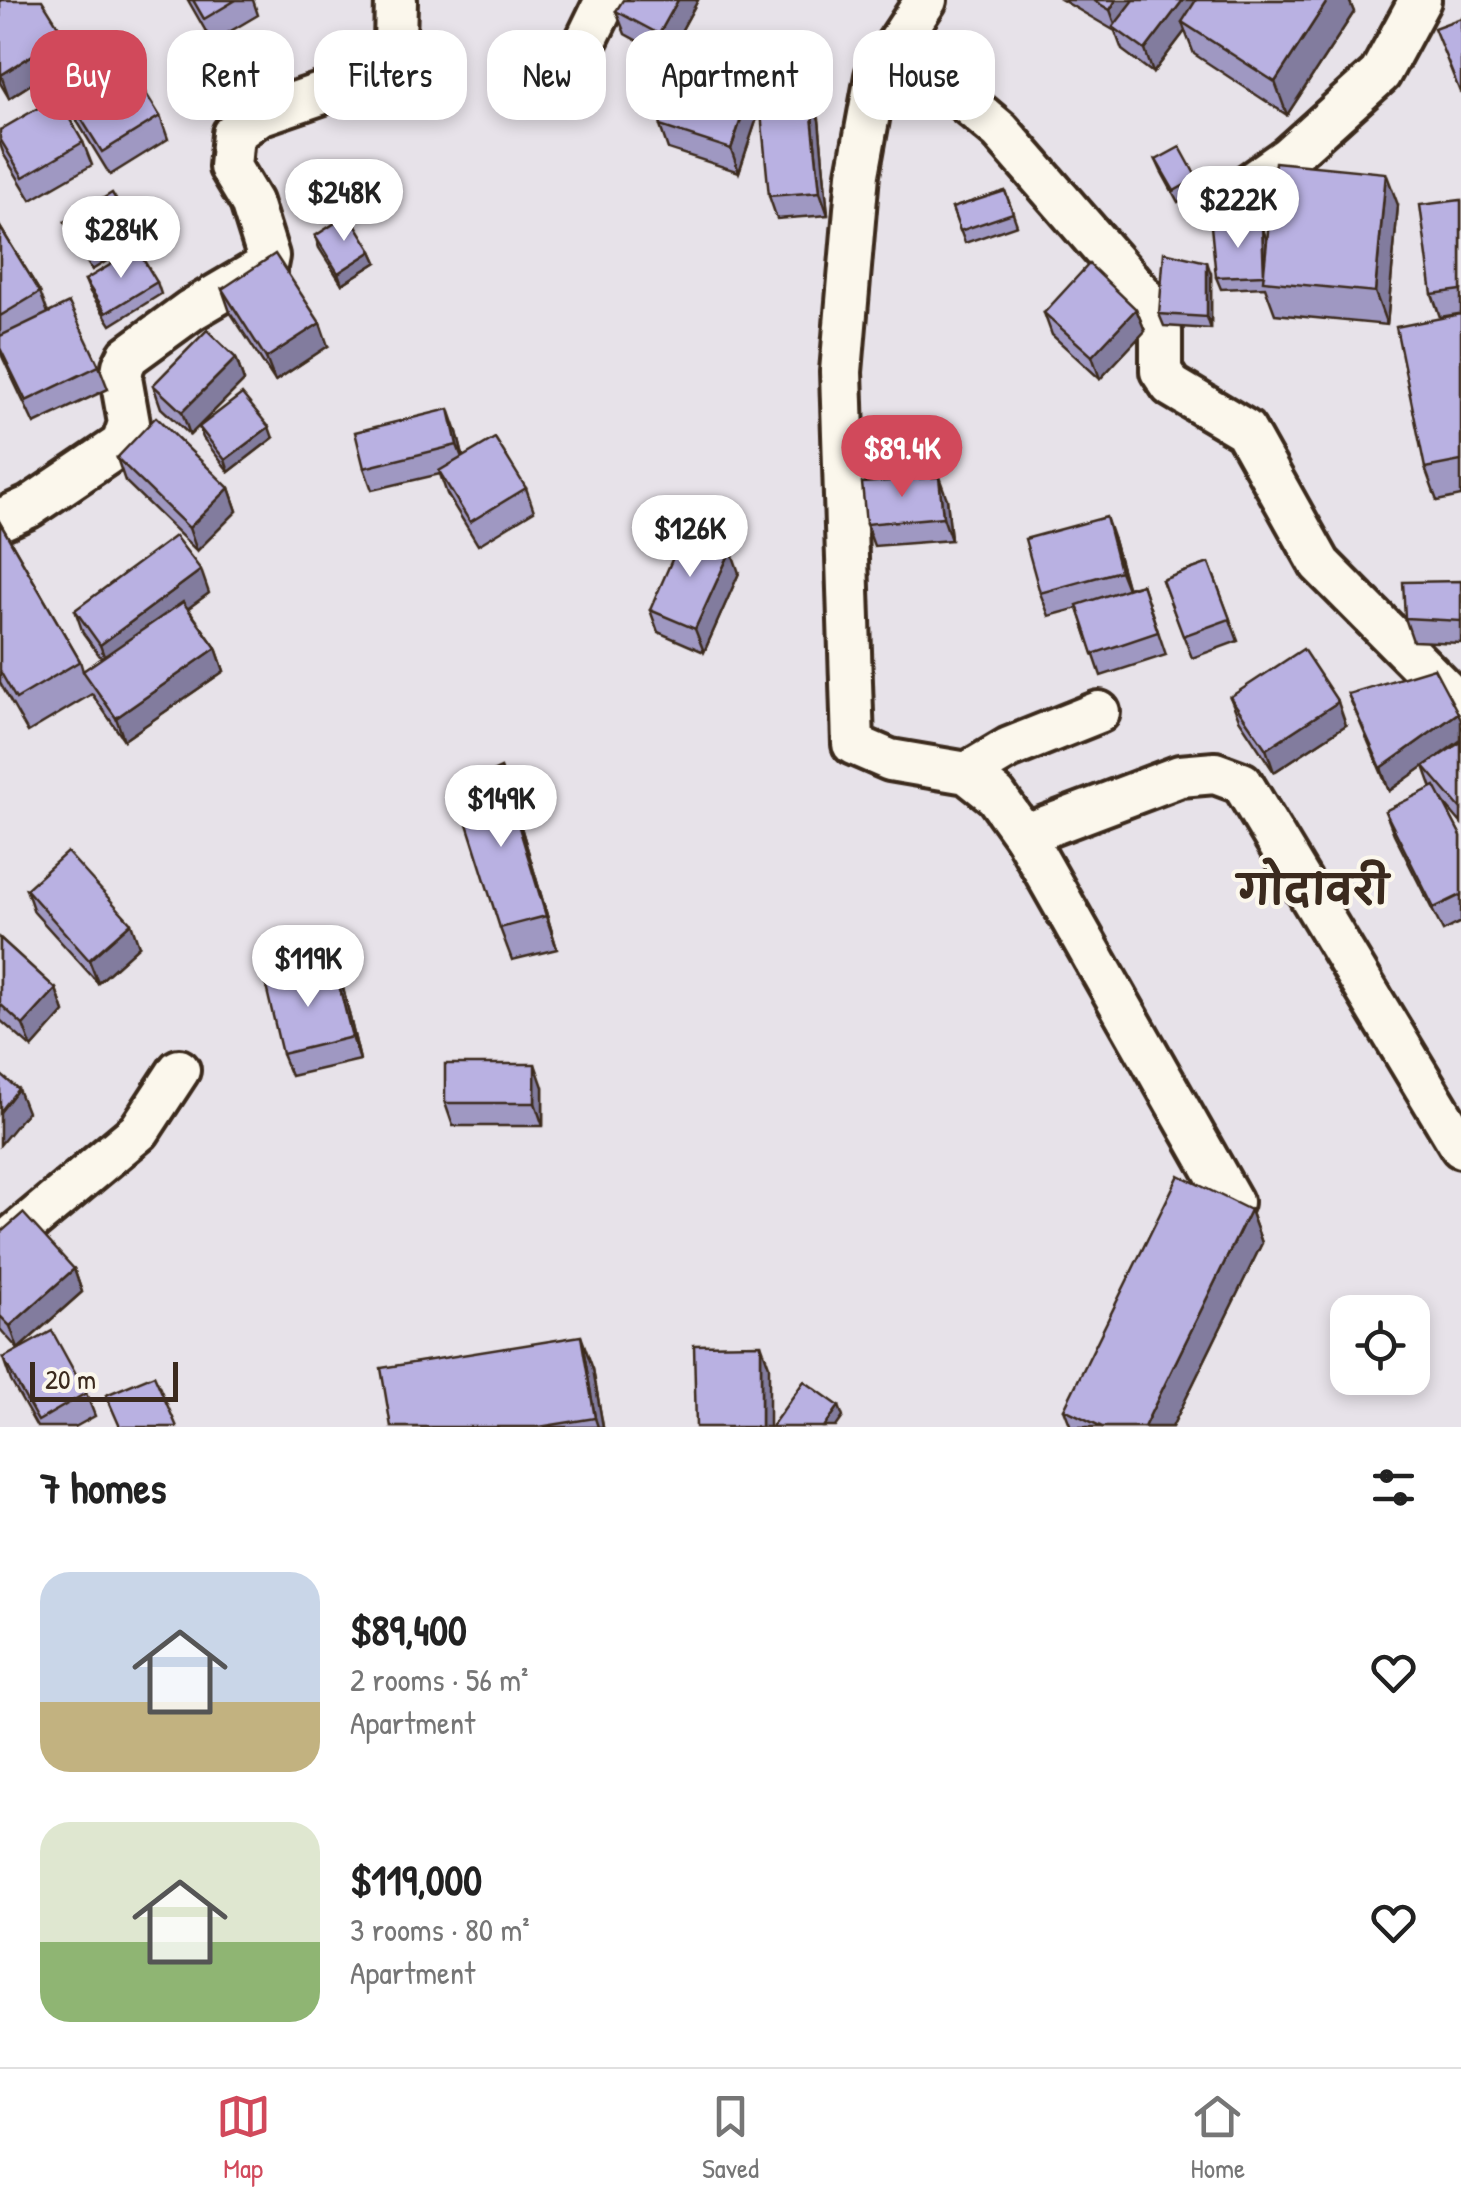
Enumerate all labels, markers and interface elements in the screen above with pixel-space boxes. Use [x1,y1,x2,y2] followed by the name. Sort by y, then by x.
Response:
[30,30,147,120] chip: Buy
[167,30,294,120] chip: Rent
[314,30,467,120] chip: Filters
[487,30,606,120] chip: New
[626,30,833,120] chip: Apartment
[853,30,995,120] chip: House
[274,159,414,244] pin: $248K
[1168,166,1308,251] pin: $222K
[307,170,381,213] text: $248K
[1199,177,1277,220] text: $222K
[51,196,191,281] pin: $284K
[84,207,158,250] text: $284K
[821,415,983,500] pin: $89.4K
[863,426,941,469] text: $89.4K
[620,495,760,580] pin: $126K
[654,506,726,549] text: $126K
[431,765,571,850] pin: $149K
[467,776,535,819] text: $149K
[1235,857,1391,916] district label: गोदावरी
[238,925,378,1010] pin: $119K
[274,936,342,979] text: $119K
[1330,1295,1430,1395] map controls
[1330,1295,1430,1395] button: locate
[30,1357,178,1402] scale bar
[45,1360,96,1398] text: 20 m
[40,1459,166,1516] text: 7 homes
[1366,1460,1421,1515] icon: filters
[350,1601,467,1658] text: $89,400
[120,1612,240,1732] icon: home
[1366,1645,1421,1700] icon: heart
[350,1658,528,1701] text: 2 rooms · 56 m²
[350,1701,475,1744] text: Apartment
[350,1851,482,1908] text: $119,000
[120,1862,240,1982] icon: home
[1366,1895,1421,1950] icon: heart
[350,1908,530,1951] text: 3 rooms · 80 m²
[350,1951,475,1994] text: Apartment
[216,2089,271,2187] tab: Map
[702,2089,759,2187] tab: Saved
[1190,2089,1245,2187] tab: Home

